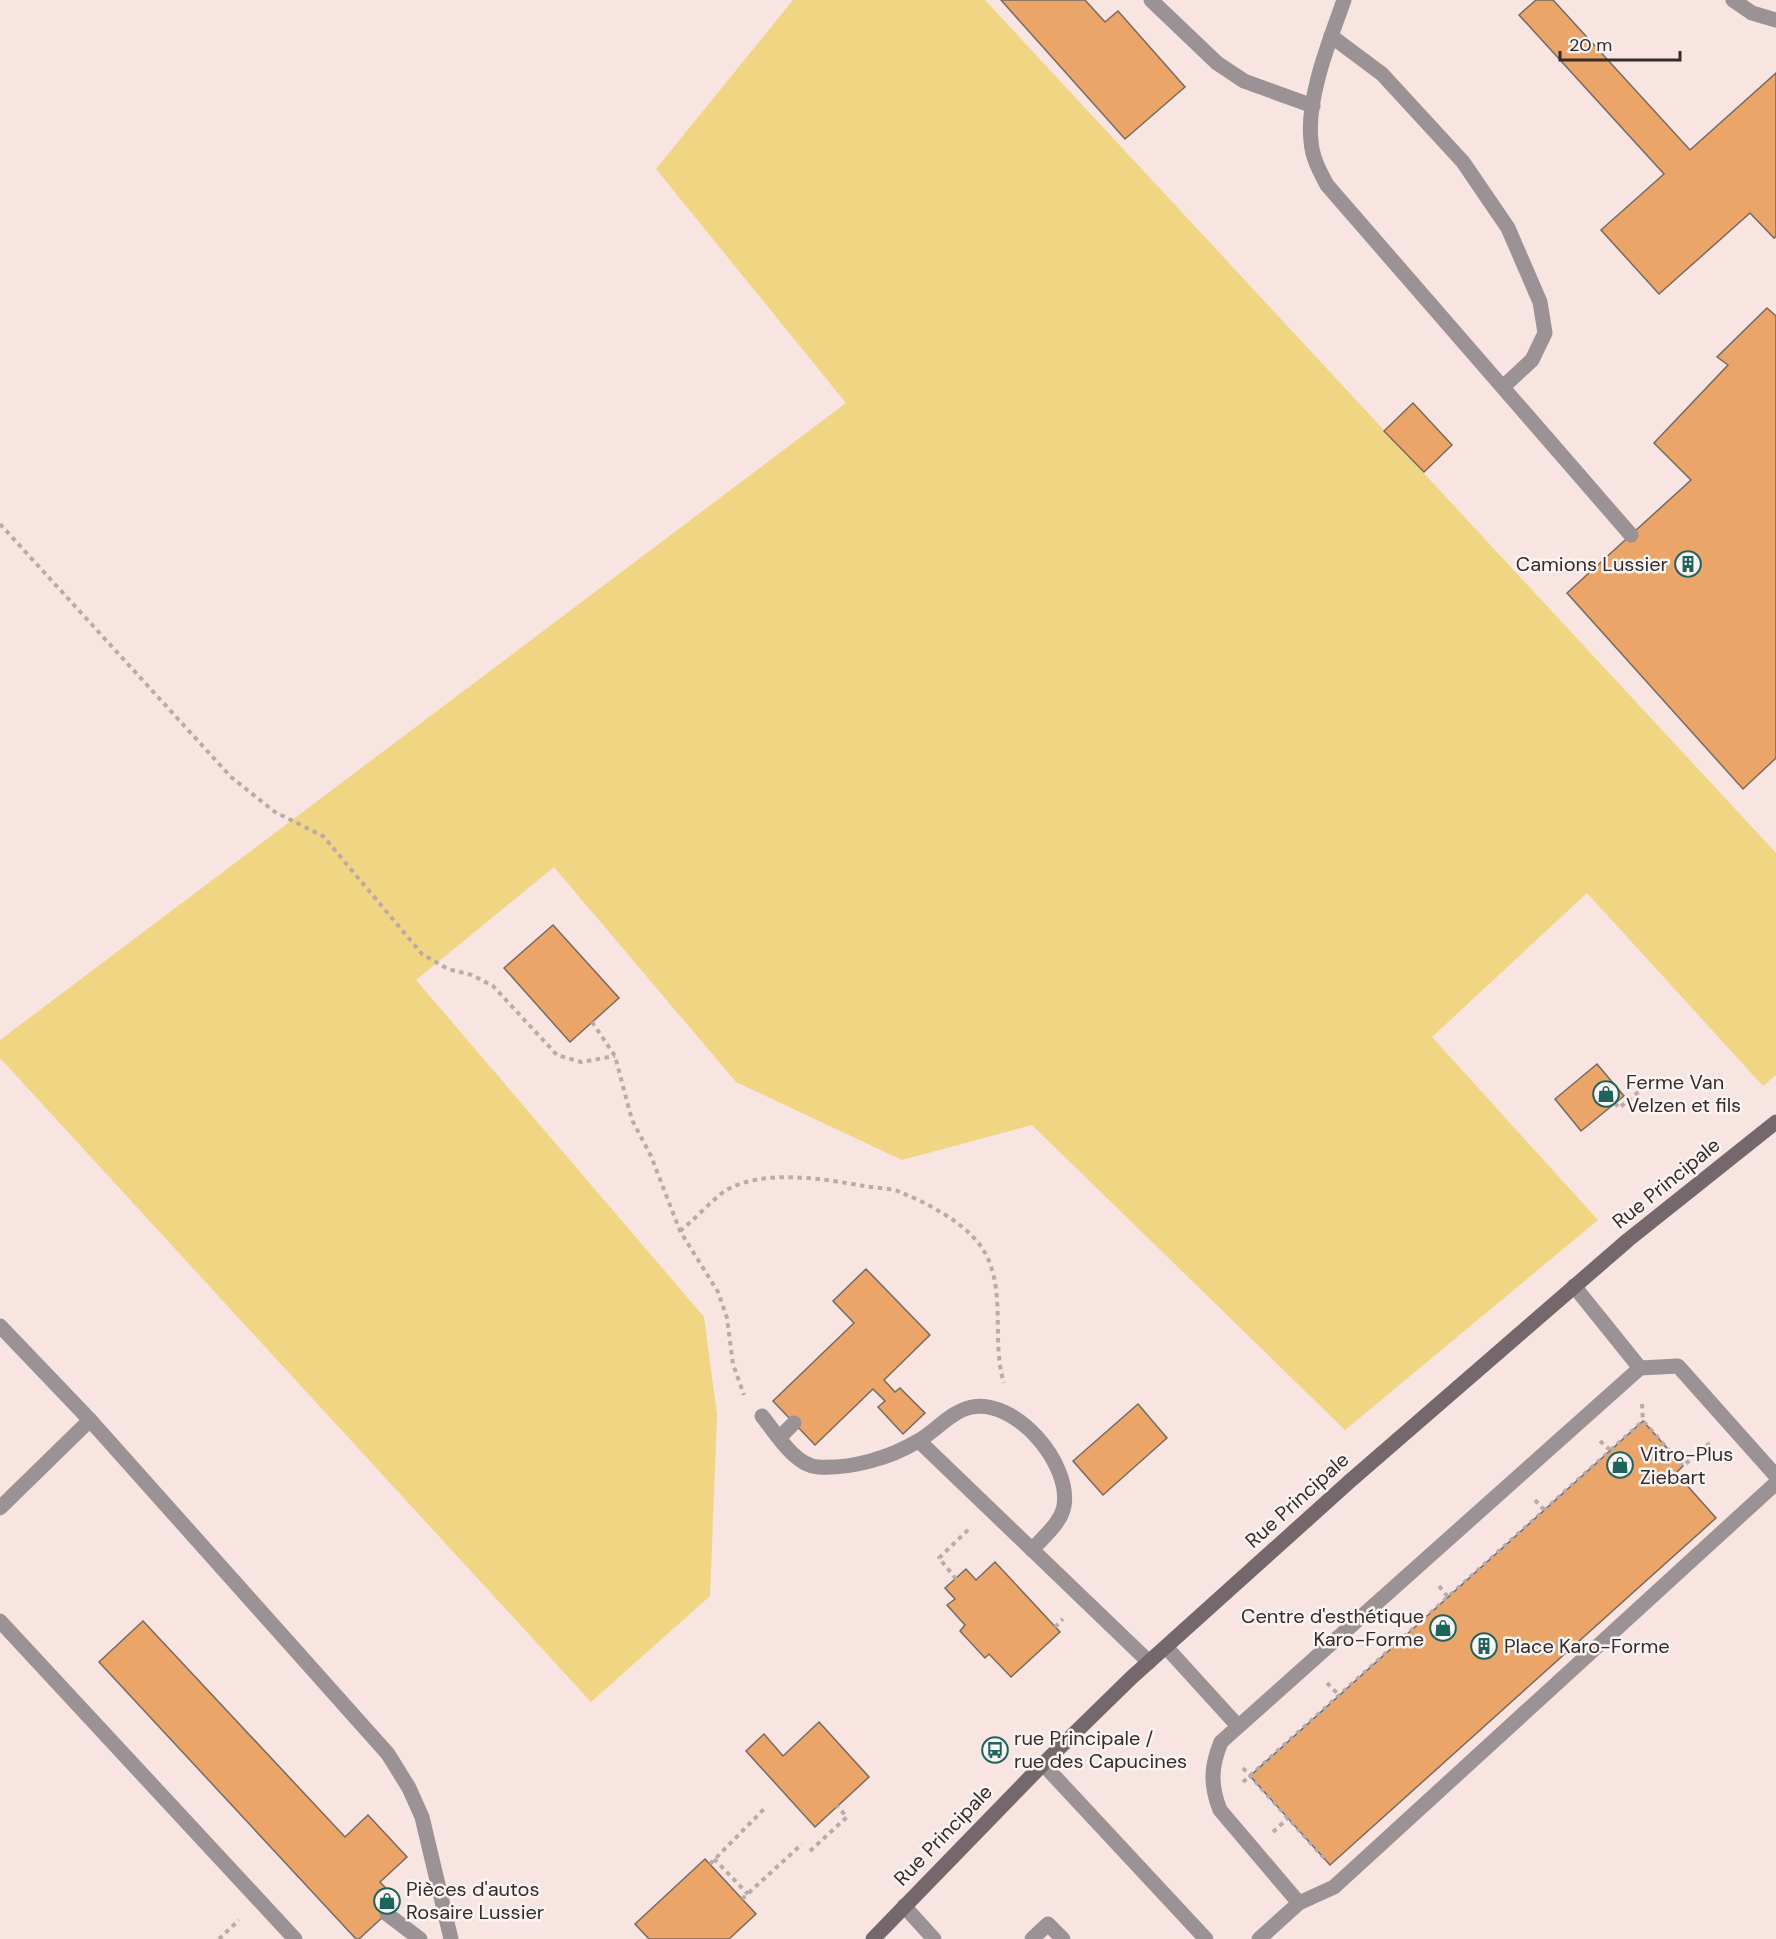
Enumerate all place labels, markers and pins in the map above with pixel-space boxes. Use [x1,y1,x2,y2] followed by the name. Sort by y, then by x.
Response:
[1673,549,1703,579] building icon: Camions Lussier
[1516,551,1668,577] place label: Camions Lussier
[1626,1069,1741,1118] place label: Ferme Van Velzen et fils
[1591,1079,1621,1109] shop icon: Ferme Van Velzen et fils
[1640,1441,1733,1490] place label: Vitro-Plus Ziebart
[1605,1450,1635,1480] shop icon: Vitro-Plus Ziebart
[1241,1603,1424,1652] place label: Centre d'esthétique Karo-Forme
[1428,1613,1458,1643] shop icon: Centre d'esthétique Karo-Forme
[1469,1631,1499,1661] building icon: Place Karo-Forme
[1504,1633,1670,1659] place label: Place Karo-Forme
[1014,1725,1187,1774] place label: rue Principale / rue des Capucines
[980,1735,1010,1765] bus stop icon: rue Principale / rue des Capucines
[406,1876,544,1925] place label: Pièces d'autos Rosaire Lussier
[372,1886,402,1916] shop icon: Pièces d'autos Rosaire Lussier

